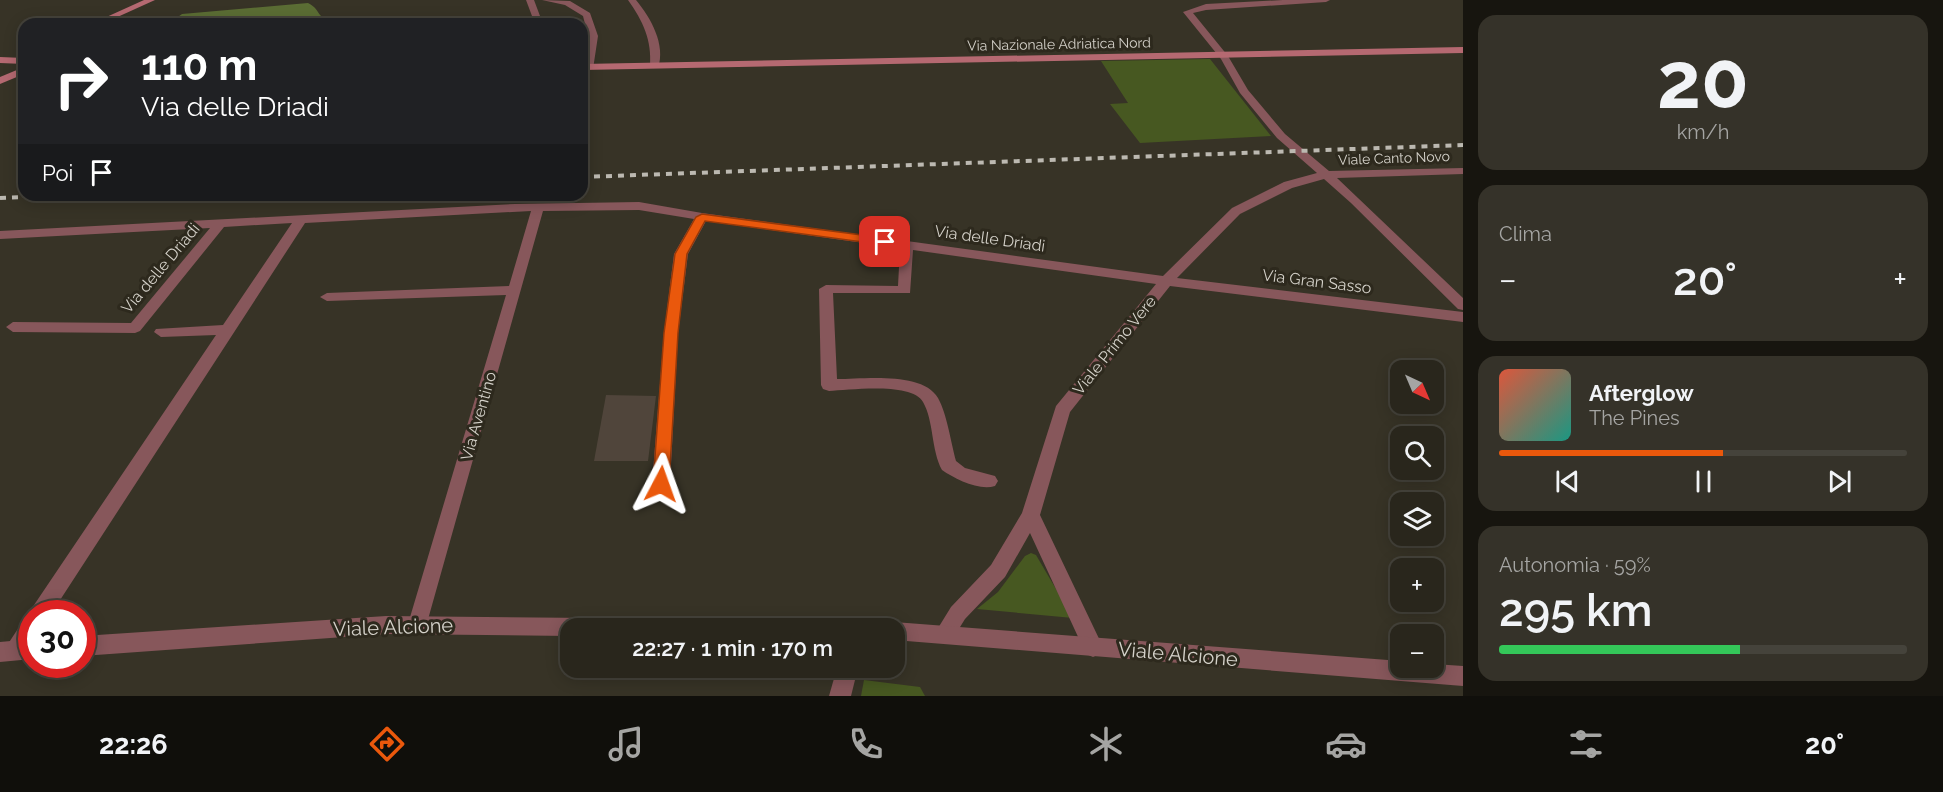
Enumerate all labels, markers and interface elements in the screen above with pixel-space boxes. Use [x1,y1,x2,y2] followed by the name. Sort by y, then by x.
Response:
[967,34,1151,54] street label: Via Nazionale Adriatica Nord
[1657,35,1749,126] text: 20
[141,41,257,90] text: 110 m
[42,42,120,120] icon: right
[141,91,329,122] text: Via delle Driadi
[1677,120,1729,144] text: km/h
[1338,148,1450,168] street label: Viale Canto Novo
[85,156,118,189] icon: arrive
[42,160,73,186] text: Poi
[859,216,910,267] pin
[117,220,203,317] street label: Via delle Driadi
[933,221,1046,256] street label: Via delle Driadi
[1499,222,1552,246] text: Clima
[868,225,901,258] icon: arrive
[1673,253,1737,306] text: 20°
[1499,260,1517,299] text: −
[1893,260,1907,299] text: +
[1261,265,1373,298] street label: Via Gran Sasso
[1069,292,1160,399] street label: Viale Primo Vere
[1390,360,1444,414] north arrow
[1390,360,1444,678] map controls
[457,370,500,463] street label: Via Aventino
[1589,380,1694,406] text: Afterglow
[1589,406,1680,430] text: The Pines
[1390,426,1444,480] button: search
[629,452,693,516] position arrow
[1551,465,1584,498] icon: previous
[1687,465,1720,498] icon: pause
[1823,465,1856,498] icon: next
[1390,492,1444,546] button: layers
[1499,553,1651,577] text: Autonomia · 59%
[1390,558,1444,612] button: +
[1499,584,1653,637] text: 295 km
[18,600,96,678] speed limit sign: 30
[333,613,454,641] street label: Viale Alcione
[1390,624,1444,678] button: −
[632,635,833,661] text: 22:27 · 1 min · 170 m
[1117,637,1239,671] street label: Viale Alcione
[366,723,408,765] icon: directions
[605,723,647,765] icon: music
[845,723,887,765] icon: phone
[1085,723,1127,765] icon: climate
[1325,723,1367,765] icon: car
[1565,723,1607,765] icon: filters
[99,729,168,760] text: 22:26
[1805,729,1844,760] text: 20°

